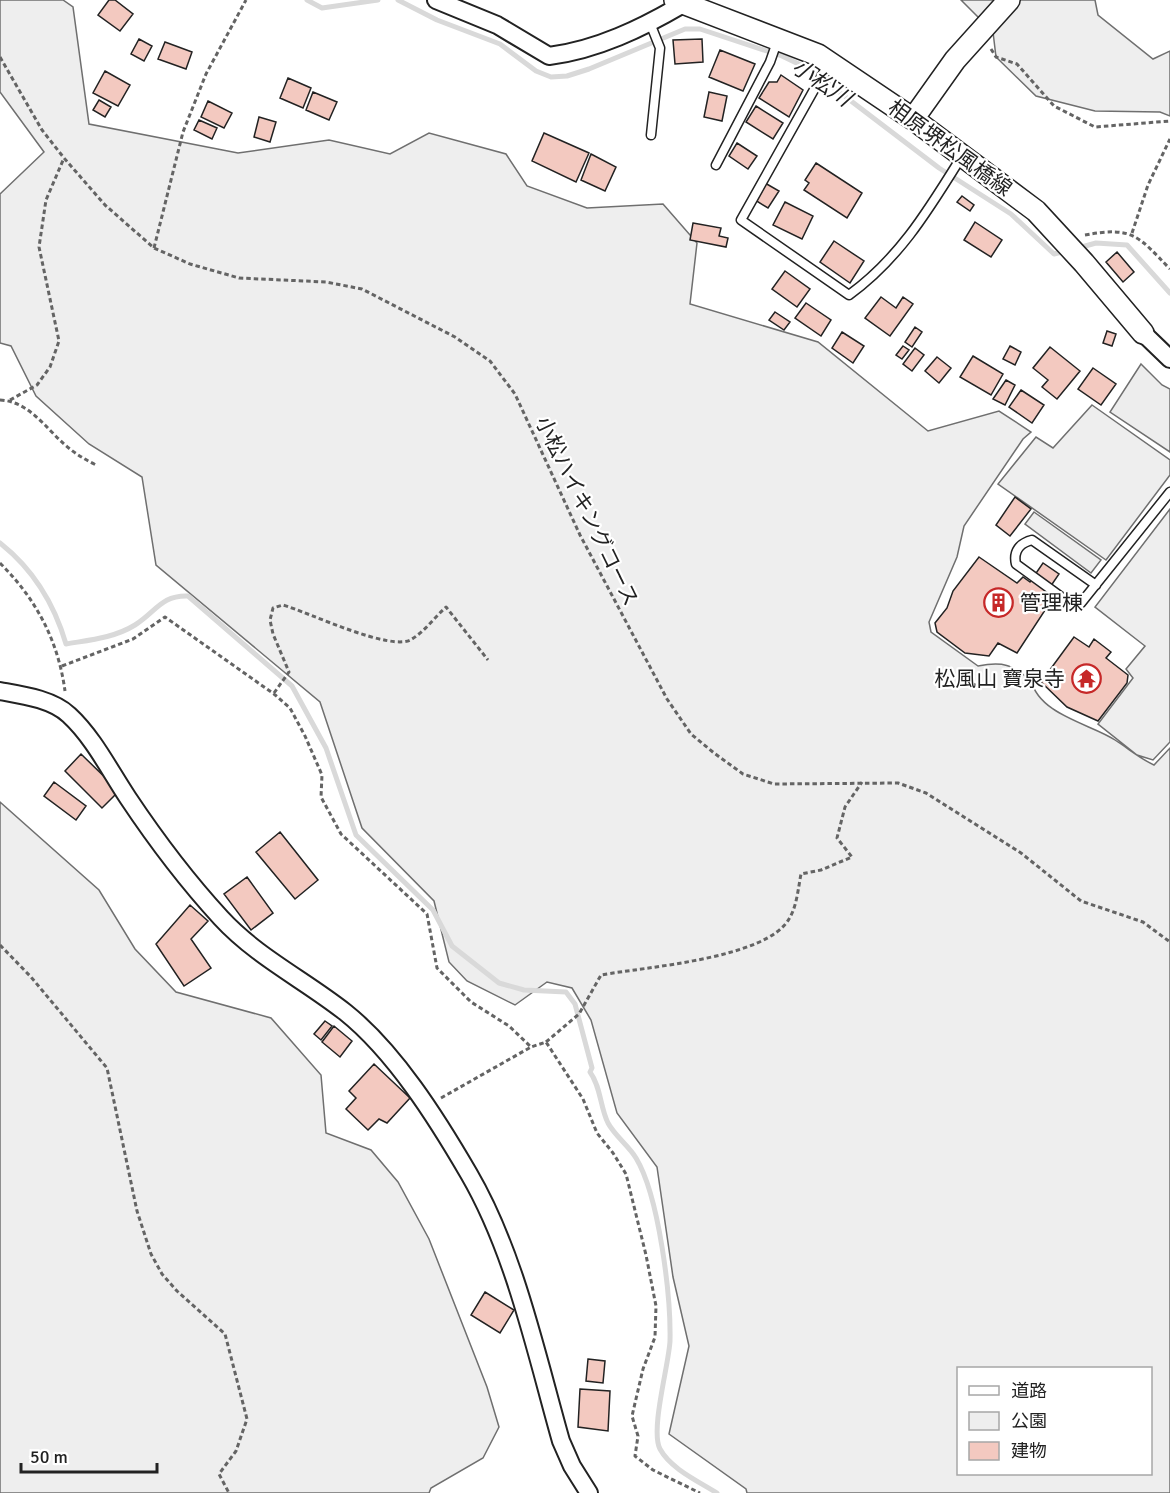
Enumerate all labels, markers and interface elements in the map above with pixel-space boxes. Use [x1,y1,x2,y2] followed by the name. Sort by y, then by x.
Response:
[787,53,858,113] water label: 小松川
[883,94,1017,202] street label: 相原堺松風橋線
[530,412,644,610] street label: 小松ハイキングコース
[983,587,1015,619] building icon: 管理棟
[1020,590,1083,616] place label: 管理棟
[1070,663,1102,695] temple icon: 松風山 寶泉寺
[934,666,1065,692] place label: 松風山 寶泉寺
[957,1367,1152,1475] legend
[1011,1380,1047,1402] text: 道路
[1011,1410,1047,1432] text: 公園
[21,1436,158,1474] scale bar
[1011,1440,1047,1462] text: 建物
[30,1446,68,1468] text: 50 m

